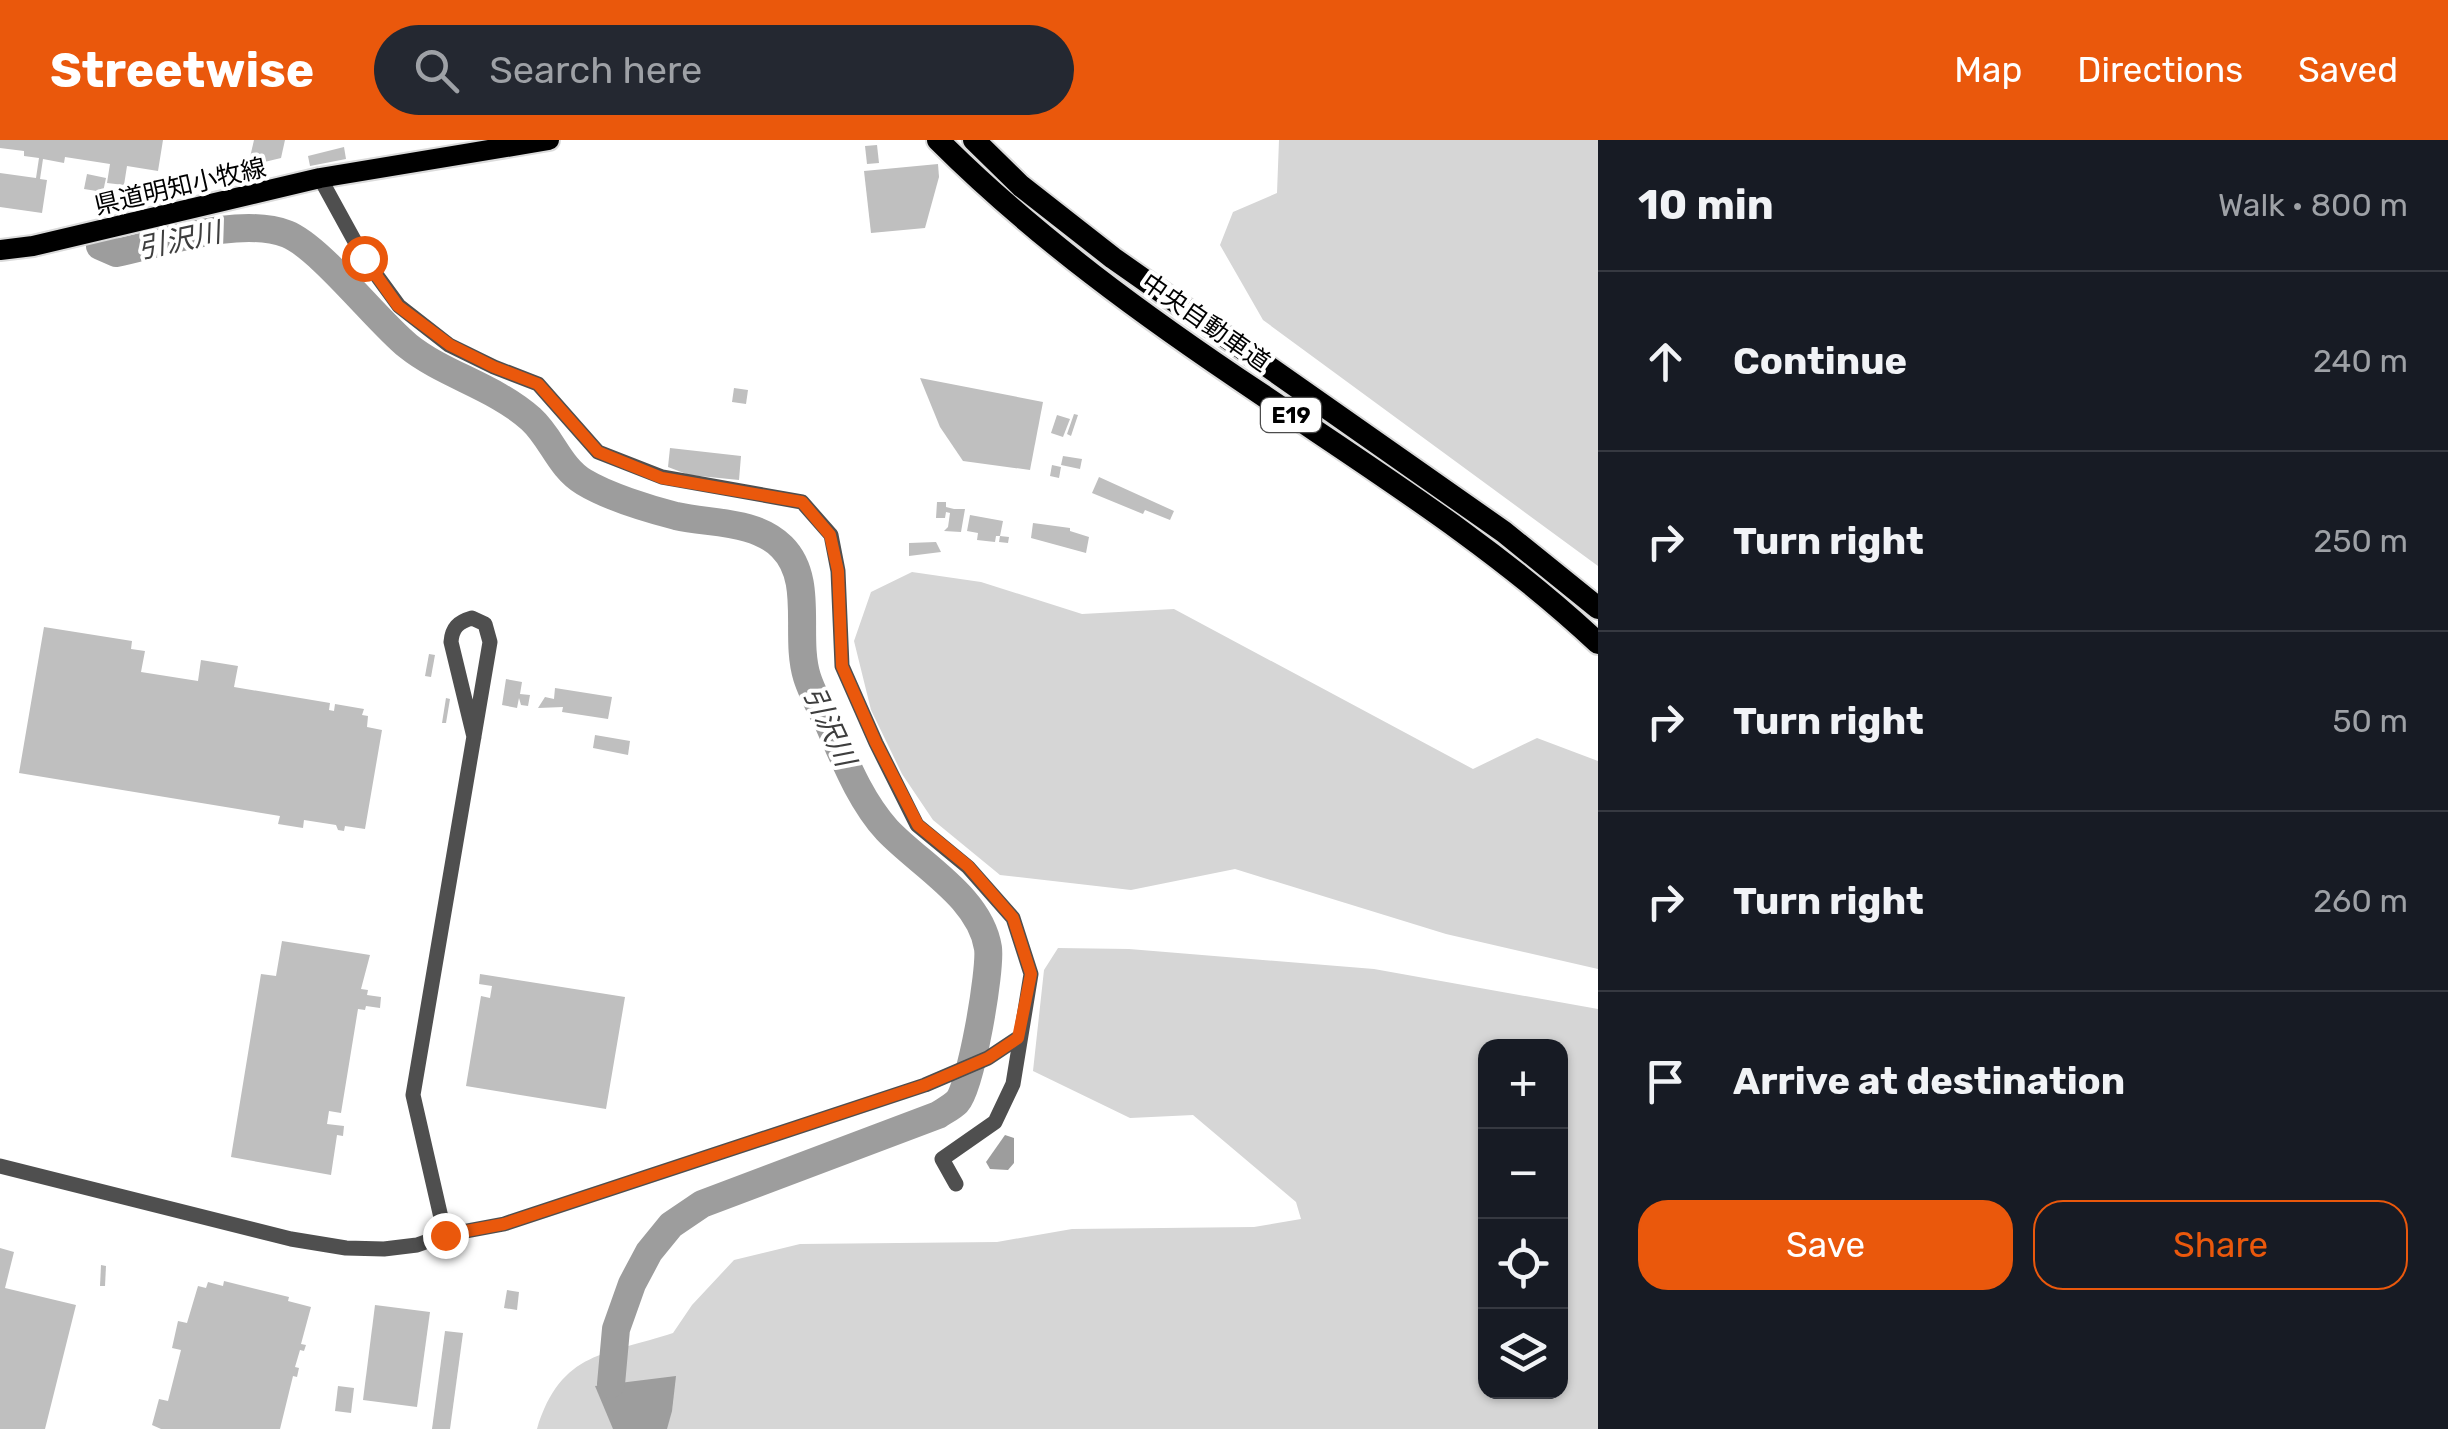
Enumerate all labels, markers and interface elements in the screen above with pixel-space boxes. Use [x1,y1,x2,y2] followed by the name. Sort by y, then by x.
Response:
[374,25,1074,115] search box
[50,42,314,99] text: Streetwise
[409,43,464,98] icon: search
[489,47,702,93] text: Search here
[1954,49,2022,91] text: Map
[2077,49,2243,91] text: Directions
[2298,49,2398,91] text: Saved
[92,153,269,220] street label: 県道明知小牧線
[1638,180,1774,230] text: 10 min
[2218,186,2408,224] text: Walk · 800 m
[135,215,227,265] water label: 引沢川
[342,236,388,282] route start
[1136,268,1275,377] street label: 中央自動車道
[1638,334,1693,389] icon: ahead
[1733,338,1907,384] text: Continue
[2313,342,2408,380] text: 240 m
[1261,398,1321,432] road number: E19
[1638,514,1693,569] icon: right
[1733,518,1924,564] text: Turn right
[2314,522,2408,560] text: 250 m
[797,681,864,774] water label: 引沢川
[1638,694,1693,749] icon: right
[1733,698,1924,744] text: Turn right
[2332,702,2408,740] text: 50 m
[1638,874,1693,929] icon: right
[1733,878,1924,924] text: Turn right
[2313,882,2408,920] text: 260 m
[1478,1039,1568,1399] map controls
[1478,1039,1568,1129] button: +
[1638,1054,1693,1109] icon: arrive
[1733,1058,2125,1104] text: Arrive at destination
[1478,1129,1568,1219] button: −
[1638,1200,2013,1290] button: Save
[2033,1200,2408,1290] button: Share
[423,1213,469,1259] route end
[1478,1219,1568,1309] button: locate
[1478,1309,1568,1399] button: layers

